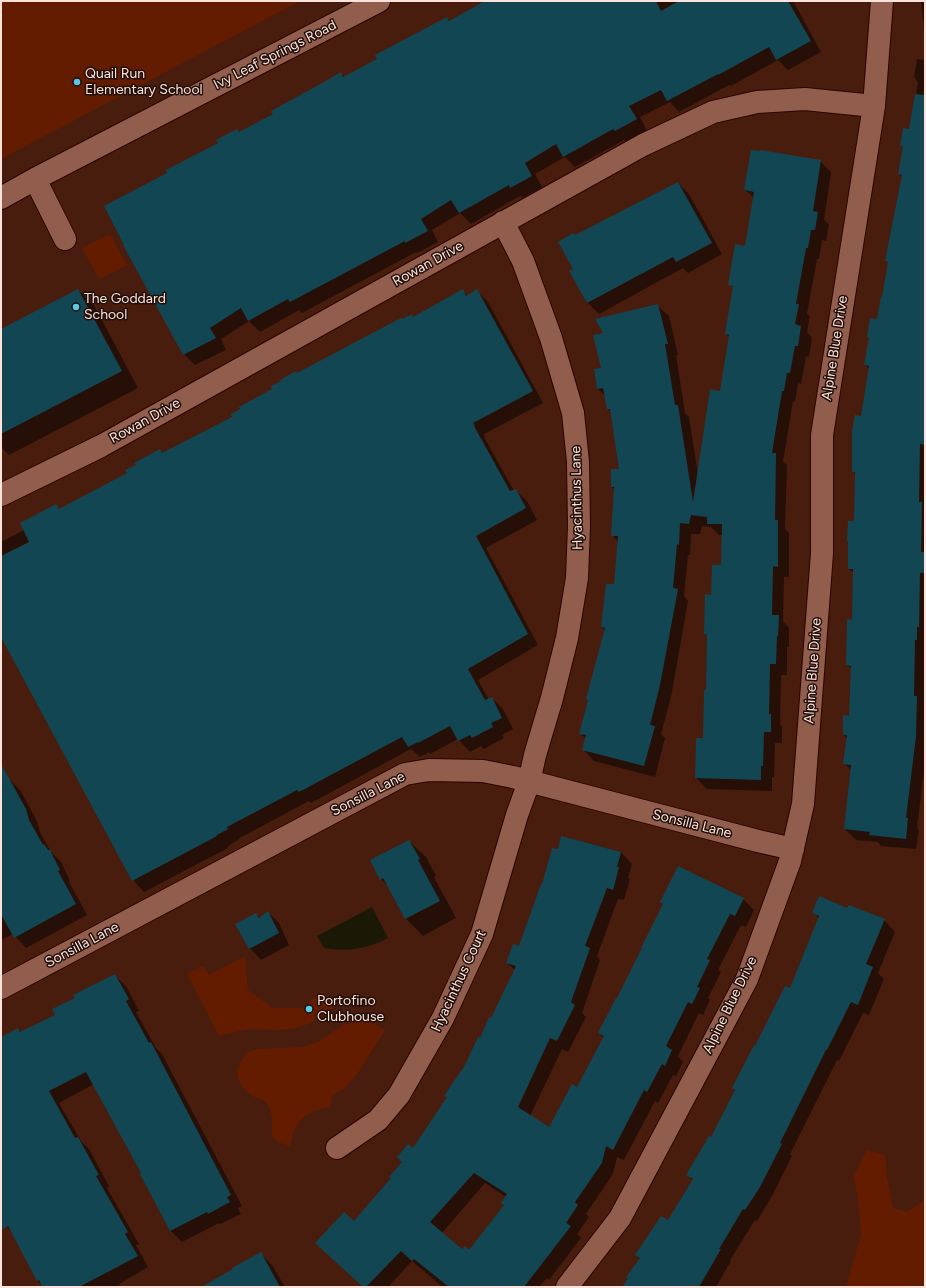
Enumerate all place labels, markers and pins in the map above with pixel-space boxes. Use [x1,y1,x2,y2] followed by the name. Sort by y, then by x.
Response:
[85,66,203,98] place label: Quail Run Elementary School
[72,77,82,87] marker: Quail Run Elementary School
[84,291,166,324] place label: The Goddard School
[71,302,81,312] marker: The Goddard School
[317,993,384,1026] place label: Portofino Clubhouse
[304,1004,314,1014] marker: Portofino Clubhouse

